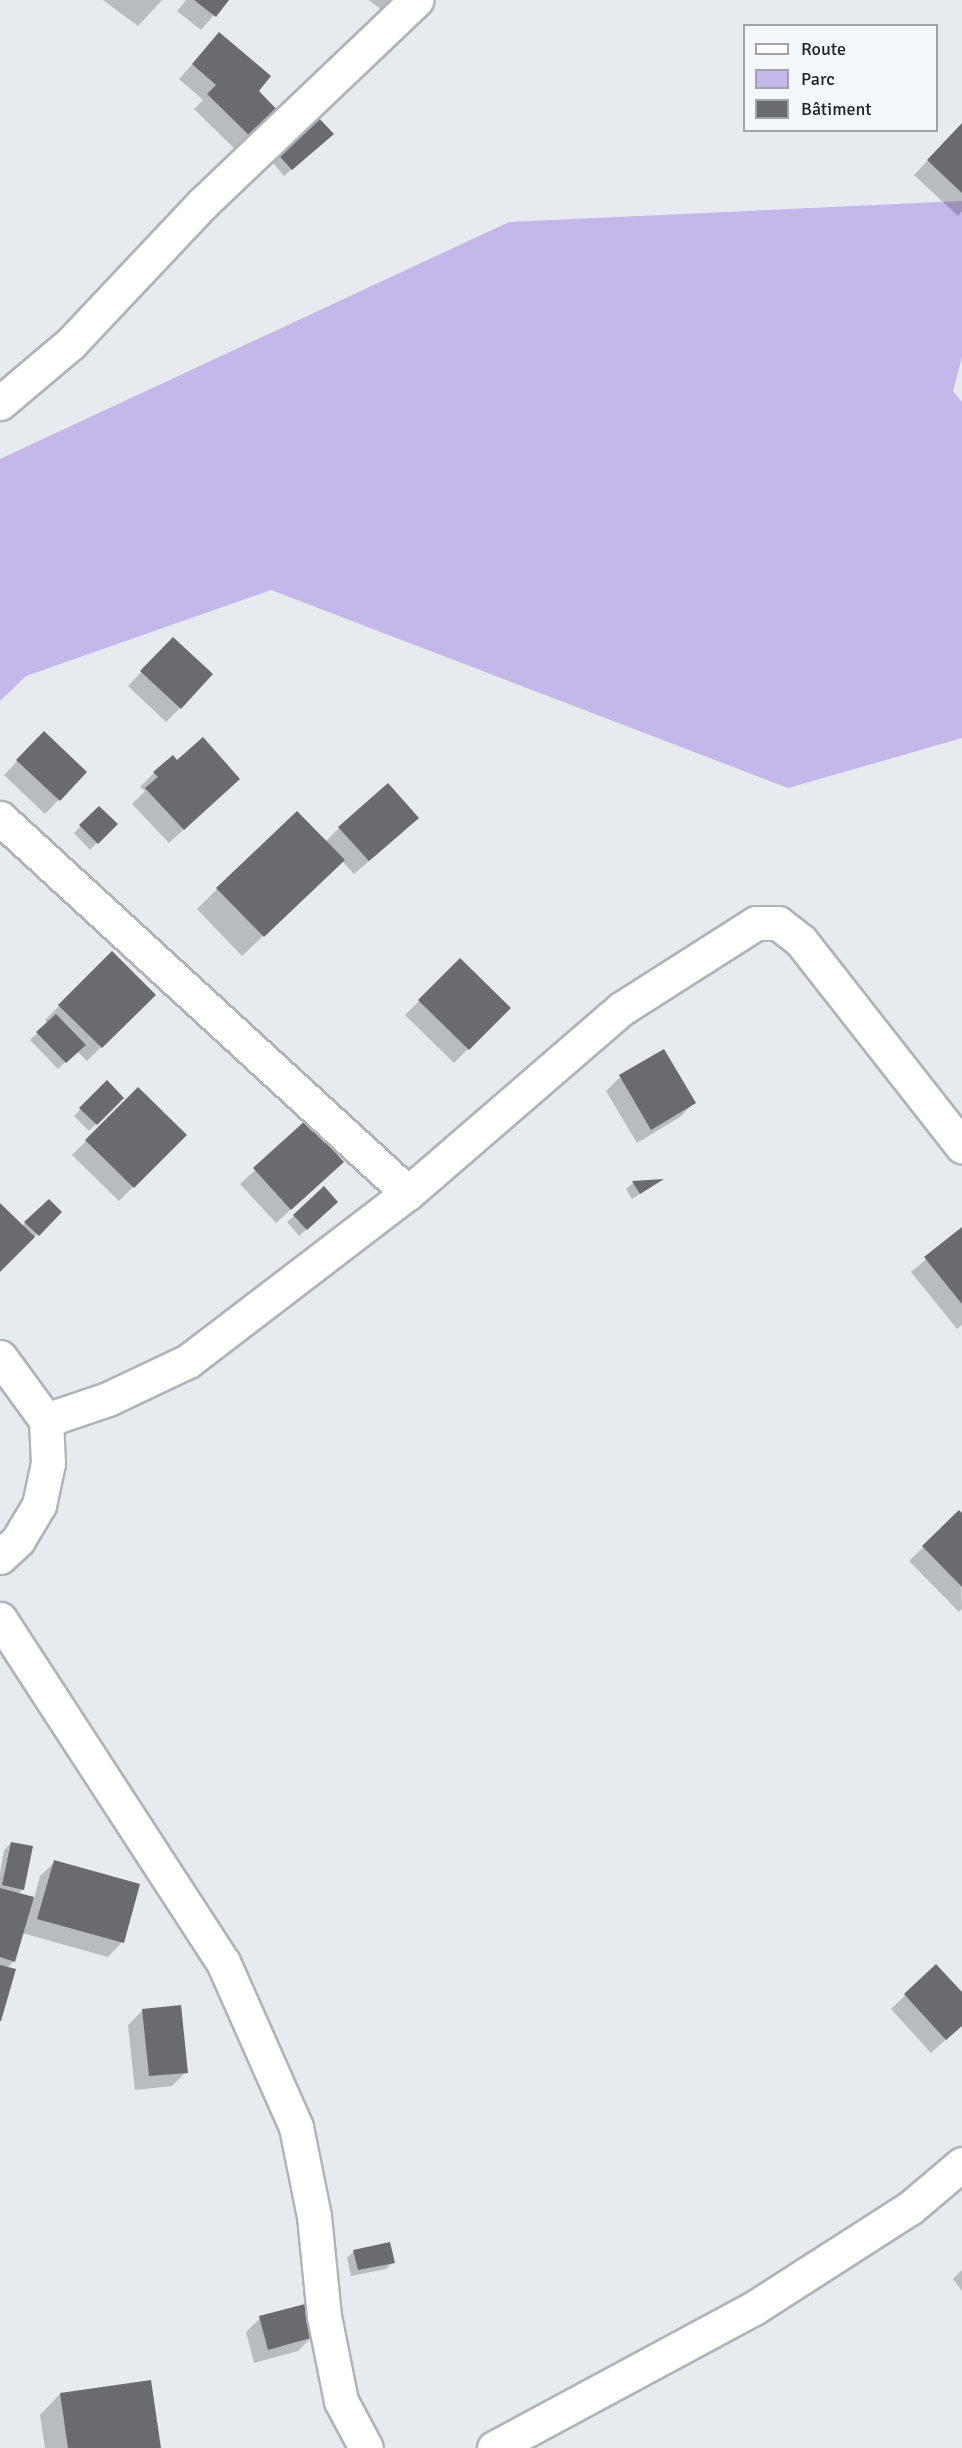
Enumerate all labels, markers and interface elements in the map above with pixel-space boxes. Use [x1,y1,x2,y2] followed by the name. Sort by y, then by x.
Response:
[743,24,938,132] legend
[801,38,846,60] text: Route
[801,68,835,90] text: Parc
[801,98,872,120] text: Bâtiment

